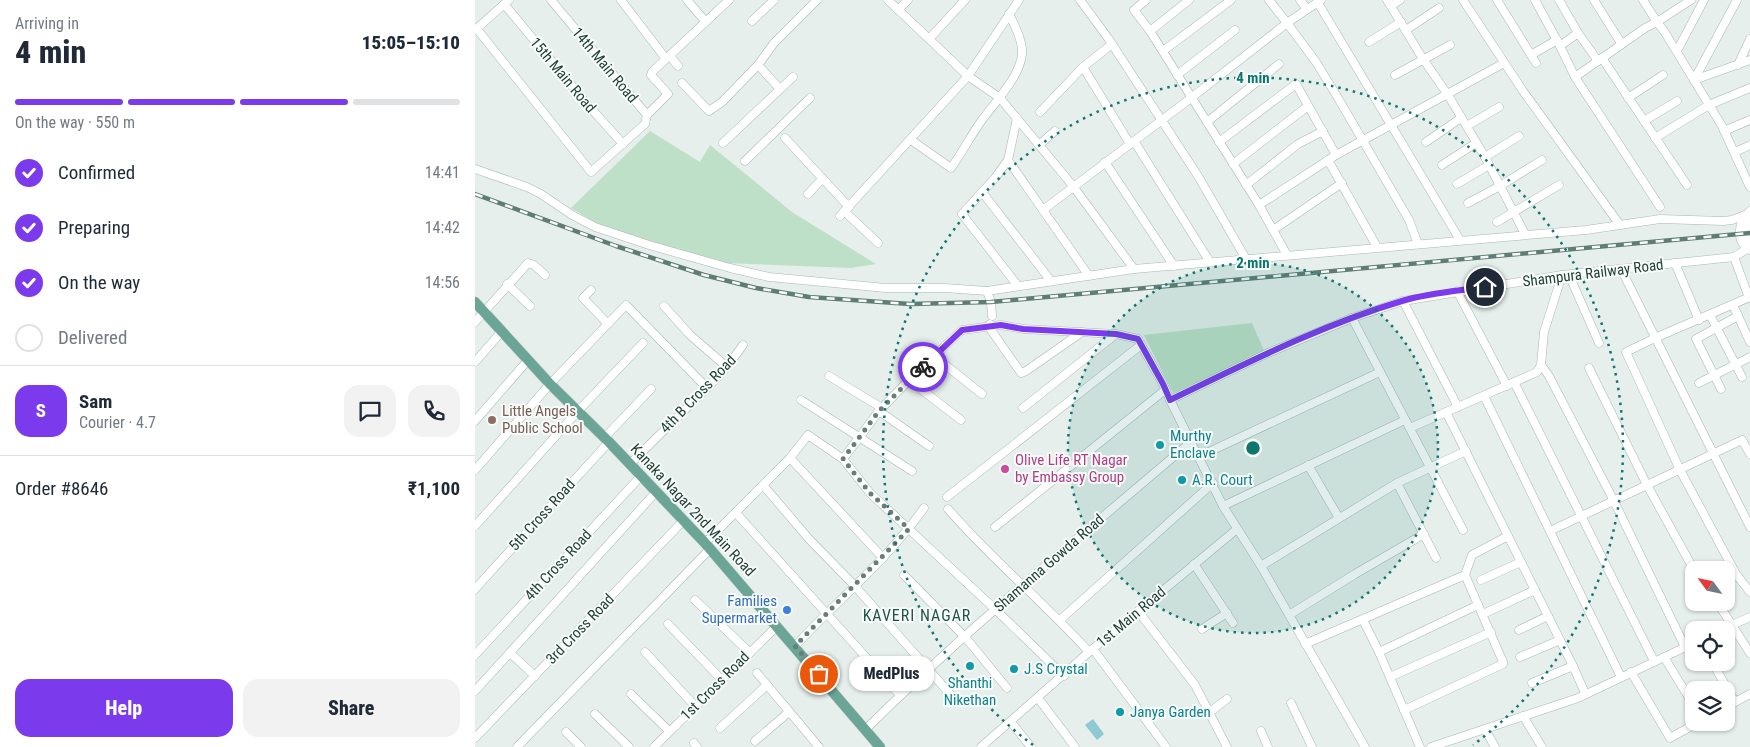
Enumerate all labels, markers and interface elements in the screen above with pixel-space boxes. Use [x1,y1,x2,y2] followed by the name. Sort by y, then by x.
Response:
[15,14,79,33] text: Arriving in
[568,24,642,106] street label: 14th Main Road
[362,31,460,54] text: 15:05–15:10
[15,33,86,71] text: 4 min
[526,34,600,116] street label: 15th Main Road
[1236,69,1270,87] text: 4 min
[15,113,135,132] text: On the way · 550 m
[15,159,43,187] icon: check
[58,161,135,184] text: Confirmed
[425,163,460,182] text: 14:41
[15,214,43,242] icon: check
[58,216,130,239] text: Preparing
[425,218,460,237] text: 14:42
[1236,254,1270,272] text: 2 min
[1522,255,1664,291] street label: Shampura Railway Road
[1464,266,1506,308] pin
[15,269,43,297] icon: check
[58,271,140,294] text: On the way
[425,273,460,292] text: 14:56
[1471,273,1499,301] icon: home
[58,326,127,349] text: Delivered
[898,342,948,392] courier
[656,351,740,437] street label: 4th B Cross Road
[909,353,937,381] icon: bike
[344,385,396,437] button: chat
[408,385,460,437] button: phone
[79,390,112,413] text: Sam
[36,399,46,422] text: S
[502,402,583,437] place label: Little Angels Public School
[79,413,156,432] text: Courier · 4.7
[486,414,498,426] marker: Little Angels Public School
[1170,427,1216,462] place label: Murthy Enclave
[1154,439,1166,451] marker: Murthy Enclave
[1244,439,1262,457] centre of rings
[627,440,759,580] street label: Kanaka Nagar 2nd Main Road
[1015,451,1128,486] place label: Olive Life RT Nagar by Embassy Group
[999,463,1011,475] marker: Olive Life RT Nagar by Embassy Group
[1192,471,1253,489] place label: A.R. Court
[1176,474,1188,486] marker: A.R. Court
[505,475,579,555] street label: 5th Cross Road
[15,477,108,500] text: Order #8646
[408,477,460,500] text: ₹1,100
[990,510,1108,616] street label: Shamanna Gowda Road
[521,526,595,604] street label: 4th Cross Road
[1685,561,1735,611] north arrow
[1685,561,1735,731] map controls
[1093,583,1169,651] street label: 1st Main Road
[542,590,618,668] street label: 3rd Cross Road
[702,592,777,627] place label: Families Supermarket
[781,604,793,616] marker: Families Supermarket
[863,606,971,625] district label: KAVERI NAGAR
[1685,621,1735,671] button: locate
[677,648,753,724] street label: 1st Cross Road
[798,653,840,695] pin
[849,656,934,692] callout: MedPlus
[805,660,833,688] icon: bag
[964,660,976,672] marker: Shanthi Nikethan
[1024,660,1088,678] place label: J.S Crystal
[1008,663,1020,675] marker: J.S Crystal
[863,664,920,683] text: MedPlus
[944,674,996,709] place label: Shanthi Nikethan
[15,679,233,737] button: Help
[243,679,460,737] button: Share
[1685,681,1735,731] button: layers
[1130,703,1211,721] place label: Janya Garden
[1114,706,1126,718] marker: Janya Garden

